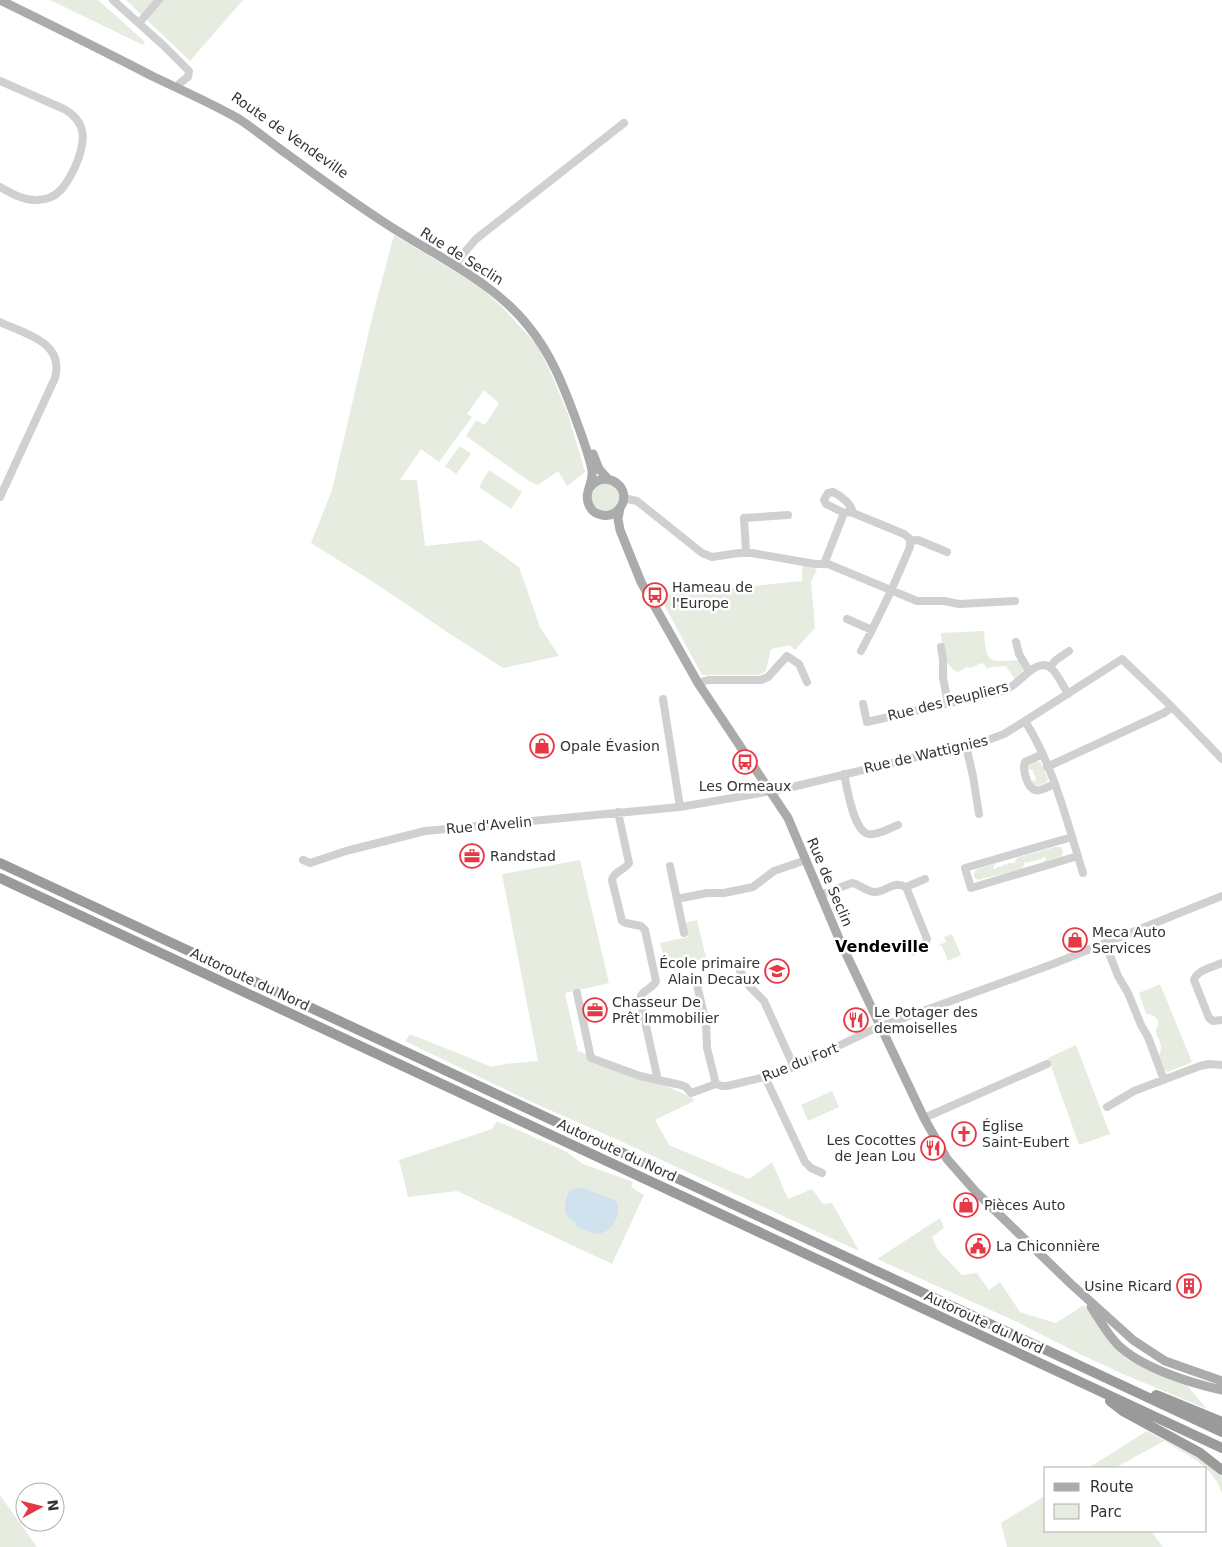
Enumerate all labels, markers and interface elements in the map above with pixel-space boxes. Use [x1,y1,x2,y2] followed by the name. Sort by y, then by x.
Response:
[228,89,352,181] street label: Route de Vendeville
[418,224,506,288] street label: Rue de Seclin
[672,579,753,611] place label: Hameau de l'Europe
[642,582,668,608] bus stop icon: Hameau de l'Europe
[886,678,1010,724] street label: Rue des Peupliers
[862,732,990,776] street label: Rue de Wattignies
[529,733,555,759] shop icon: Opale Évasion
[560,738,660,754] place label: Opale Évasion
[732,749,758,775] bus stop icon: Les Ormeaux
[699,778,791,794] place label: Les Ormeaux
[445,813,533,837] street label: Rue d'Avelin
[804,835,856,929] street label: Rue de Seclin
[459,843,485,869] office icon: Randstad
[490,848,556,864] place label: Randstad
[1092,924,1166,956] place label: Meca Auto Services
[1062,927,1088,953] shop icon: Meca Auto Services
[835,937,929,956] district label: Vendeville
[188,944,312,1014] street label: Autoroute du Nord
[659,955,760,987] place label: École primaire Alain Decaux
[764,958,790,984] school or university icon: École primaire Alain Decaux
[612,994,719,1026] place label: Chasseur De Prêt Immobilier
[582,997,608,1023] office icon: Chasseur De Prêt Immobilier
[874,1004,978,1036] place label: Le Potager des demoiselles
[843,1007,869,1033] restaurant icon: Le Potager des demoiselles
[760,1039,841,1085] street label: Rue du Fort
[555,1115,679,1185] street label: Autoroute du Nord
[982,1118,1070,1150] place label: Église Saint-Eubert
[951,1121,977,1147] church icon: Église Saint-Eubert
[827,1132,916,1164] place label: Les Cocottes de Jean Lou
[920,1135,946,1161] restaurant icon: Les Cocottes de Jean Lou
[953,1192,979,1218] shop icon: Pièces Auto
[984,1197,1065,1213] place label: Pièces Auto
[965,1233,991,1259] public building icon: La Chiconnière
[996,1238,1100,1254] place label: La Chiconnière
[1176,1273,1202,1299] building icon: Usine Ricard
[1084,1278,1172,1294] place label: Usine Ricard
[922,1287,1046,1357] street label: Autoroute du Nord
[1044,1467,1207,1532] legend
[1090,1478,1134,1496] text: Route
[15,1482,65,1532] north arrow
[44,1499,62,1512] text: N
[1090,1503,1122,1521] text: Parc

